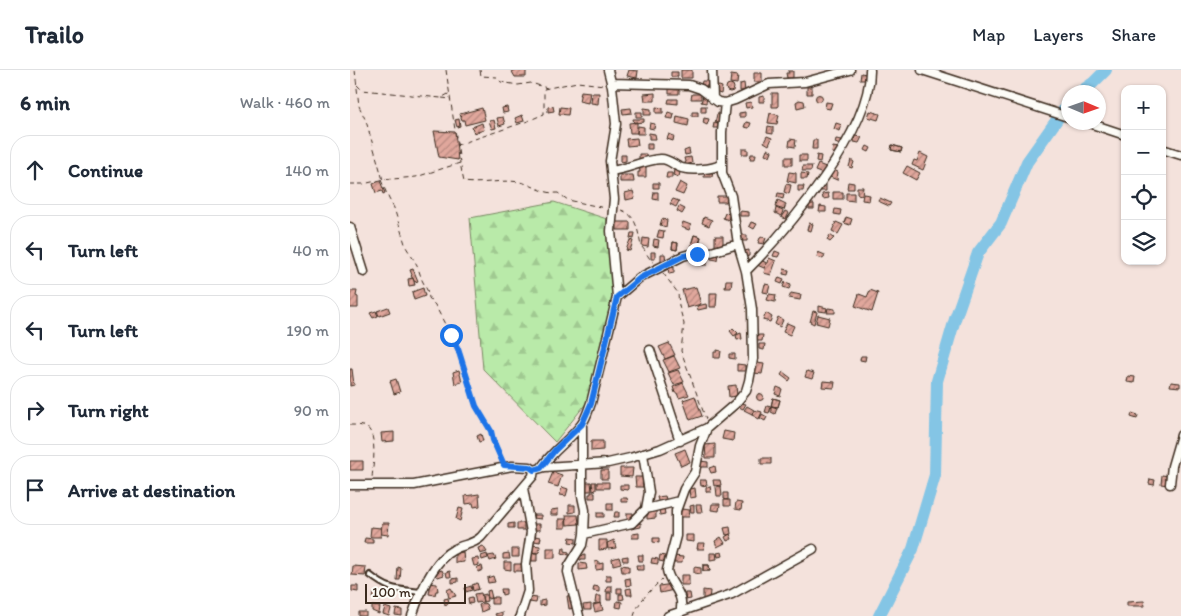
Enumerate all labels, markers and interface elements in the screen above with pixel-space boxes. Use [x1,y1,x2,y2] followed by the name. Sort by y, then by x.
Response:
[25,20,84,49] text: Trailo
[972,24,1005,46] text: Map
[1033,24,1083,46] text: Layers
[1111,24,1156,46] text: Share
[1061,85,1106,130] north arrow
[1121,85,1166,265] map controls
[1121,85,1166,130] button: +
[20,90,70,115] text: 6 min
[240,93,330,112] text: Walk · 460 m
[1121,130,1166,175] button: −
[21,156,49,184] icon: ahead
[68,159,143,182] text: Continue
[285,161,329,180] text: 140 m
[1121,175,1166,220] button: locate
[1121,220,1166,265] button: layers
[21,236,49,264] icon: left
[68,239,138,262] text: Turn left
[292,241,329,260] text: 40 m
[686,243,709,266] route end
[21,316,49,344] icon: left
[68,319,138,342] text: Turn left
[286,321,329,340] text: 190 m
[440,324,463,347] route start
[21,396,49,424] icon: right
[68,399,149,422] text: Turn right
[294,401,329,420] text: 90 m
[21,476,49,504] icon: arrive
[68,479,235,502] text: Arrive at destination
[365,581,466,604] scale bar
[372,584,411,601] text: 100 m

